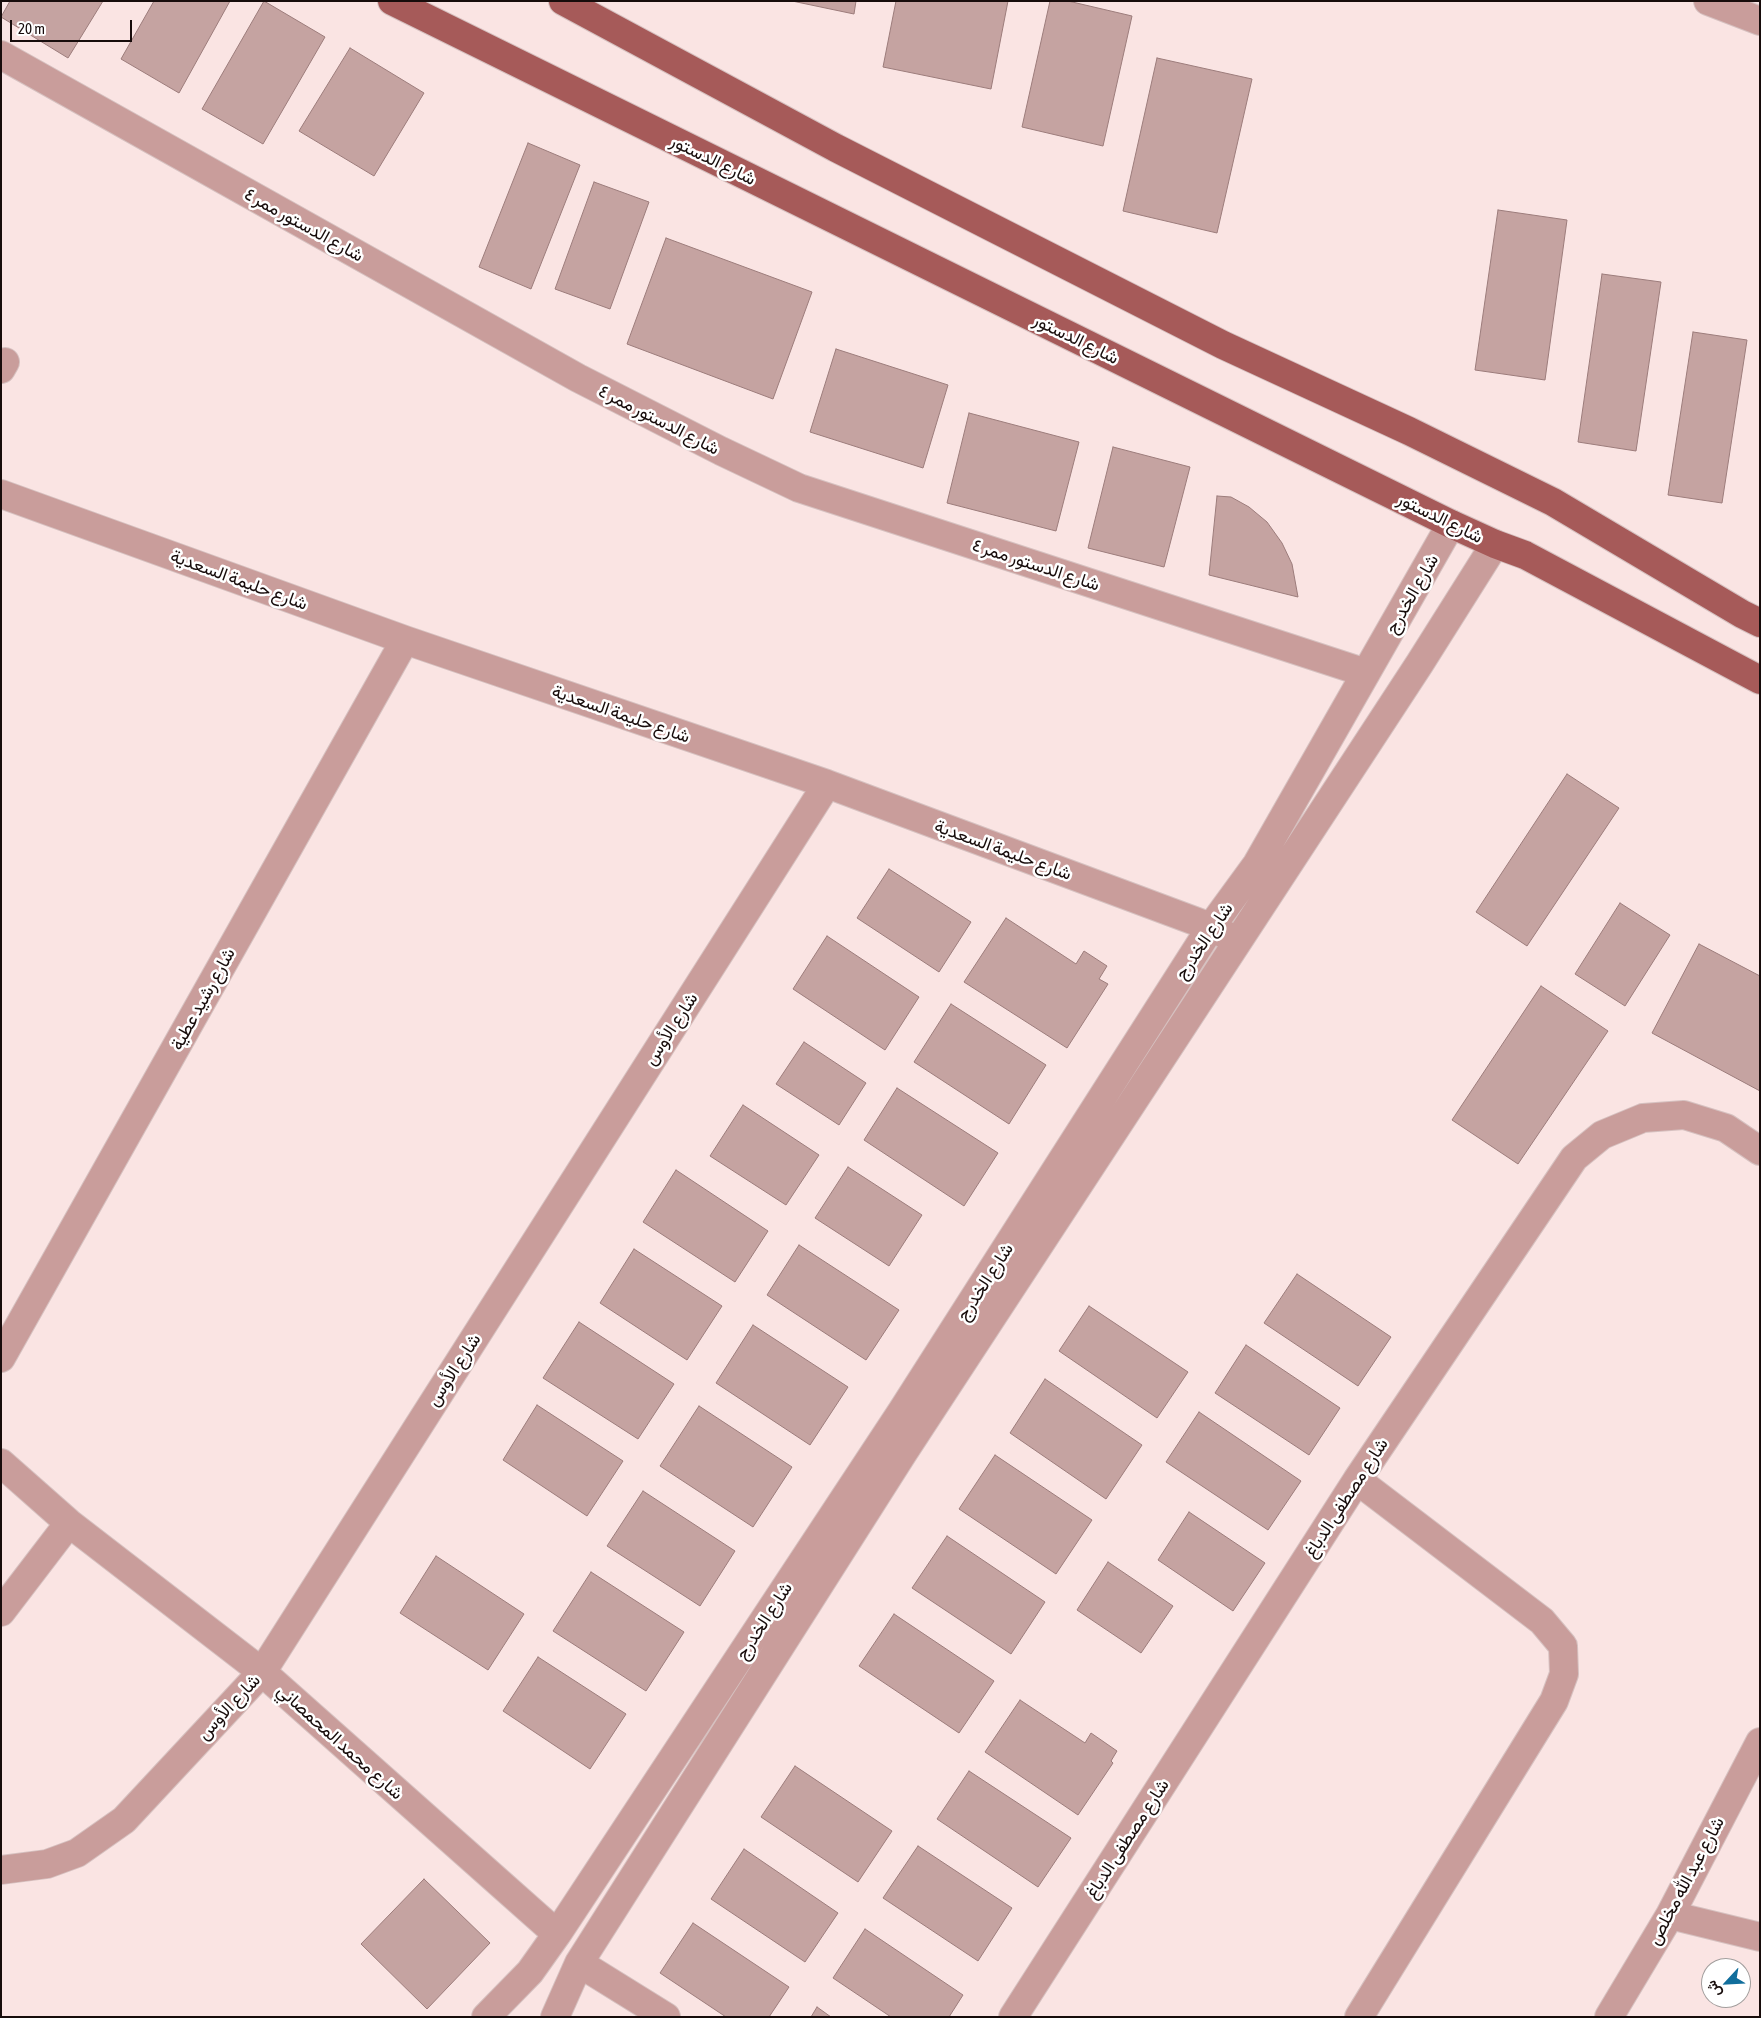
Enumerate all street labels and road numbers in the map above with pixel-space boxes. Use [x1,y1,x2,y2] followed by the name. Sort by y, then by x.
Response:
[667,130,759,190] street label: شارع الدستور
[241,183,367,267] street label: شارع الدستور ممر ٤
[1030,309,1122,369] street label: شارع الدستور
[595,380,723,460] street label: شارع الدستور ممر ٤
[1394,488,1486,548] street label: شارع الدستور
[970,534,1102,596] street label: شارع الدستور ممر ٤
[167,545,311,615] street label: شارع حليمة السعدية
[1381,550,1443,638] street label: شارع الخدرج
[549,680,693,748] street label: شارع حليمة السعدية
[931,815,1075,885] street label: شارع حليمة السعدية
[1170,898,1238,984] street label: شارع الخدرج
[166,944,240,1054] street label: شارع رشيد عطية
[640,989,702,1069] street label: شارع الأوس
[952,1239,1018,1325] street label: شارع الخدرج
[423,1330,485,1410] street label: شارع الأوس
[1299,1434,1393,1562] street label: شارع مصطفى الدباغ
[731,1578,797,1664] street label: شارع الخدرج
[193,1670,265,1744] street label: شارع الأوس
[273,1680,407,1804] street label: شارع محمد المحمصاني
[1080,1775,1174,1903] street label: شارع مصطفى الدباغ
[1643,1813,1729,1949] street label: شارع عبد الله مخلص

